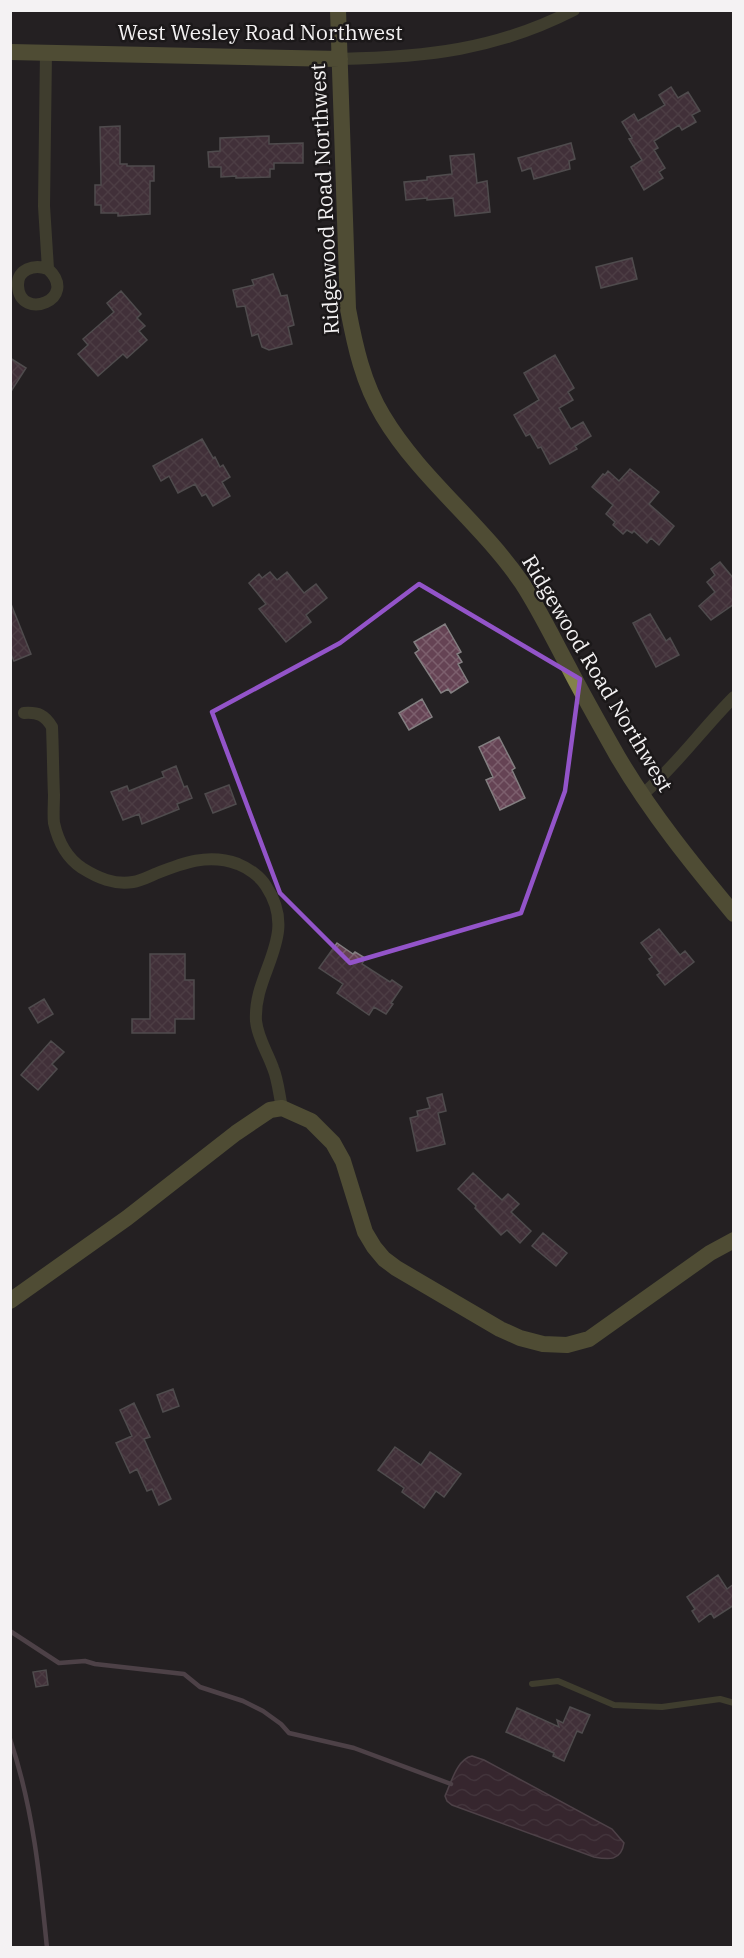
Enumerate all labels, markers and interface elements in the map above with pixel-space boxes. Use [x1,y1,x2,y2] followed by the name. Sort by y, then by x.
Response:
[117,18,403,46] street label: West Wesley Road Northwest
[303,63,345,335] street label: Ridgewood Road Northwest
[516,549,680,797] street label: Ridgewood Road Northwest

